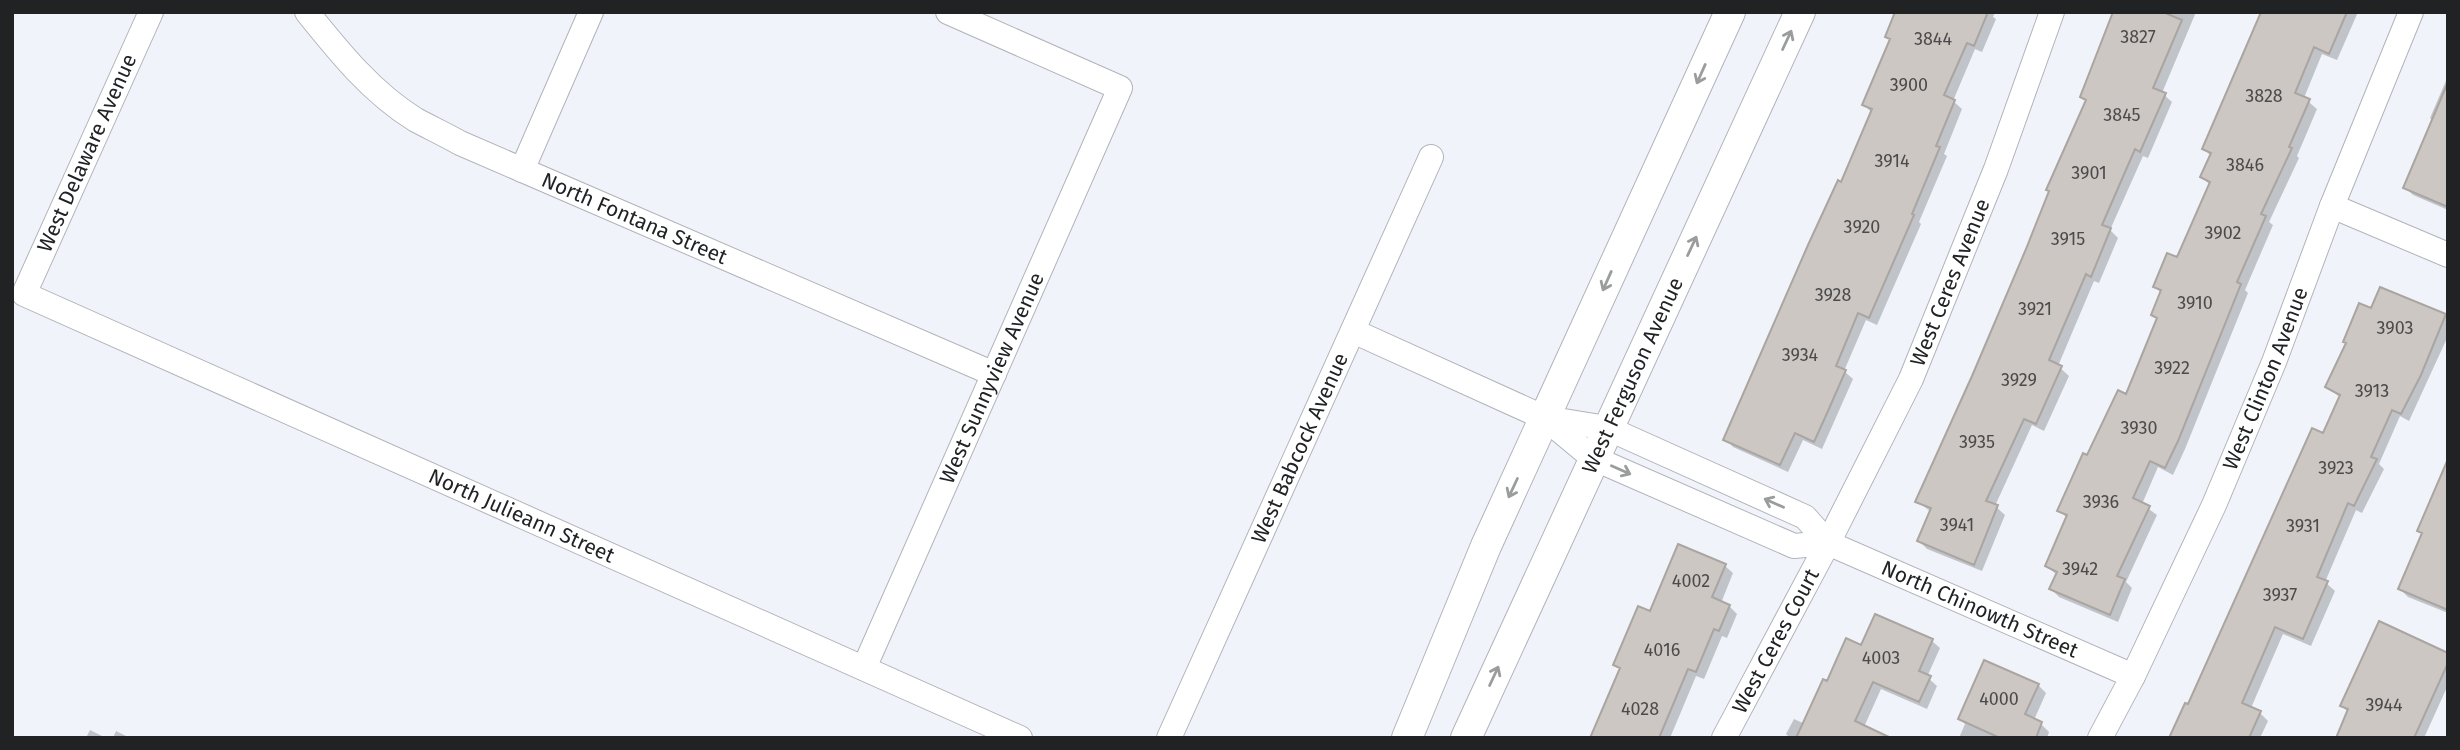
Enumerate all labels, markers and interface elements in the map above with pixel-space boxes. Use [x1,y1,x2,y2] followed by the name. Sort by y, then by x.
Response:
[2120,26,2156,48] house number: 3827
[1914,28,1952,50] house number: 3844
[1781,30,1794,51] one-way arrow
[32,50,142,256] street label: West Delaware Avenue
[1694,64,1707,85] one-way arrow
[1890,74,1928,96] house number: 3900
[2245,85,2283,107] house number: 3828
[2103,104,2141,126] house number: 3845
[1874,150,1910,172] house number: 3914
[2226,154,2264,176] house number: 3846
[2071,162,2107,184] house number: 3901
[538,167,732,270] street label: North Fontana Street
[1905,195,1996,370] street label: West Ceres Avenue
[1844,216,1880,238] house number: 3920
[2205,222,2242,244] house number: 3902
[2051,228,2085,250] house number: 3915
[1685,236,1699,257] one-way arrow
[934,268,1050,488] street label: West Sunnyview Avenue
[1600,270,1613,292] one-way arrow
[1576,273,1689,478] street label: West Ferguson Avenue
[1815,284,1851,306] house number: 3928
[2217,284,2314,474] street label: West Clinton Avenue
[2177,292,2213,314] house number: 3910
[2018,298,2052,320] house number: 3921
[2376,317,2414,339] house number: 3903
[1782,344,1819,366] house number: 3934
[1245,349,1354,547] street label: West Babcock Avenue
[2154,357,2190,379] house number: 3922
[2001,369,2037,391] house number: 3929
[2355,380,2389,402] house number: 3913
[2121,417,2157,439] house number: 3930
[1959,431,1995,453] house number: 3935
[2318,457,2354,479] house number: 3923
[425,463,619,569] street label: North Julieann Street
[1610,464,1631,477] one-way arrow
[1506,477,1519,499] one-way arrow
[2083,491,2119,513] house number: 3936
[1764,496,1785,509] one-way arrow
[1940,514,1974,536] house number: 3941
[2286,515,2320,537] house number: 3931
[1877,555,2083,664] street label: North Chinowth Street
[2062,558,2098,580] house number: 3942
[1727,564,1825,718] street label: West Ceres Court
[1672,570,1710,592] house number: 4002
[2263,584,2297,606] house number: 3937
[1644,639,1680,661] house number: 4016
[1862,647,1900,669] house number: 4003
[1488,666,1501,687] one-way arrow
[1979,688,2019,710] house number: 4000
[2365,694,2403,716] house number: 3944
[1621,698,1659,720] house number: 4028

